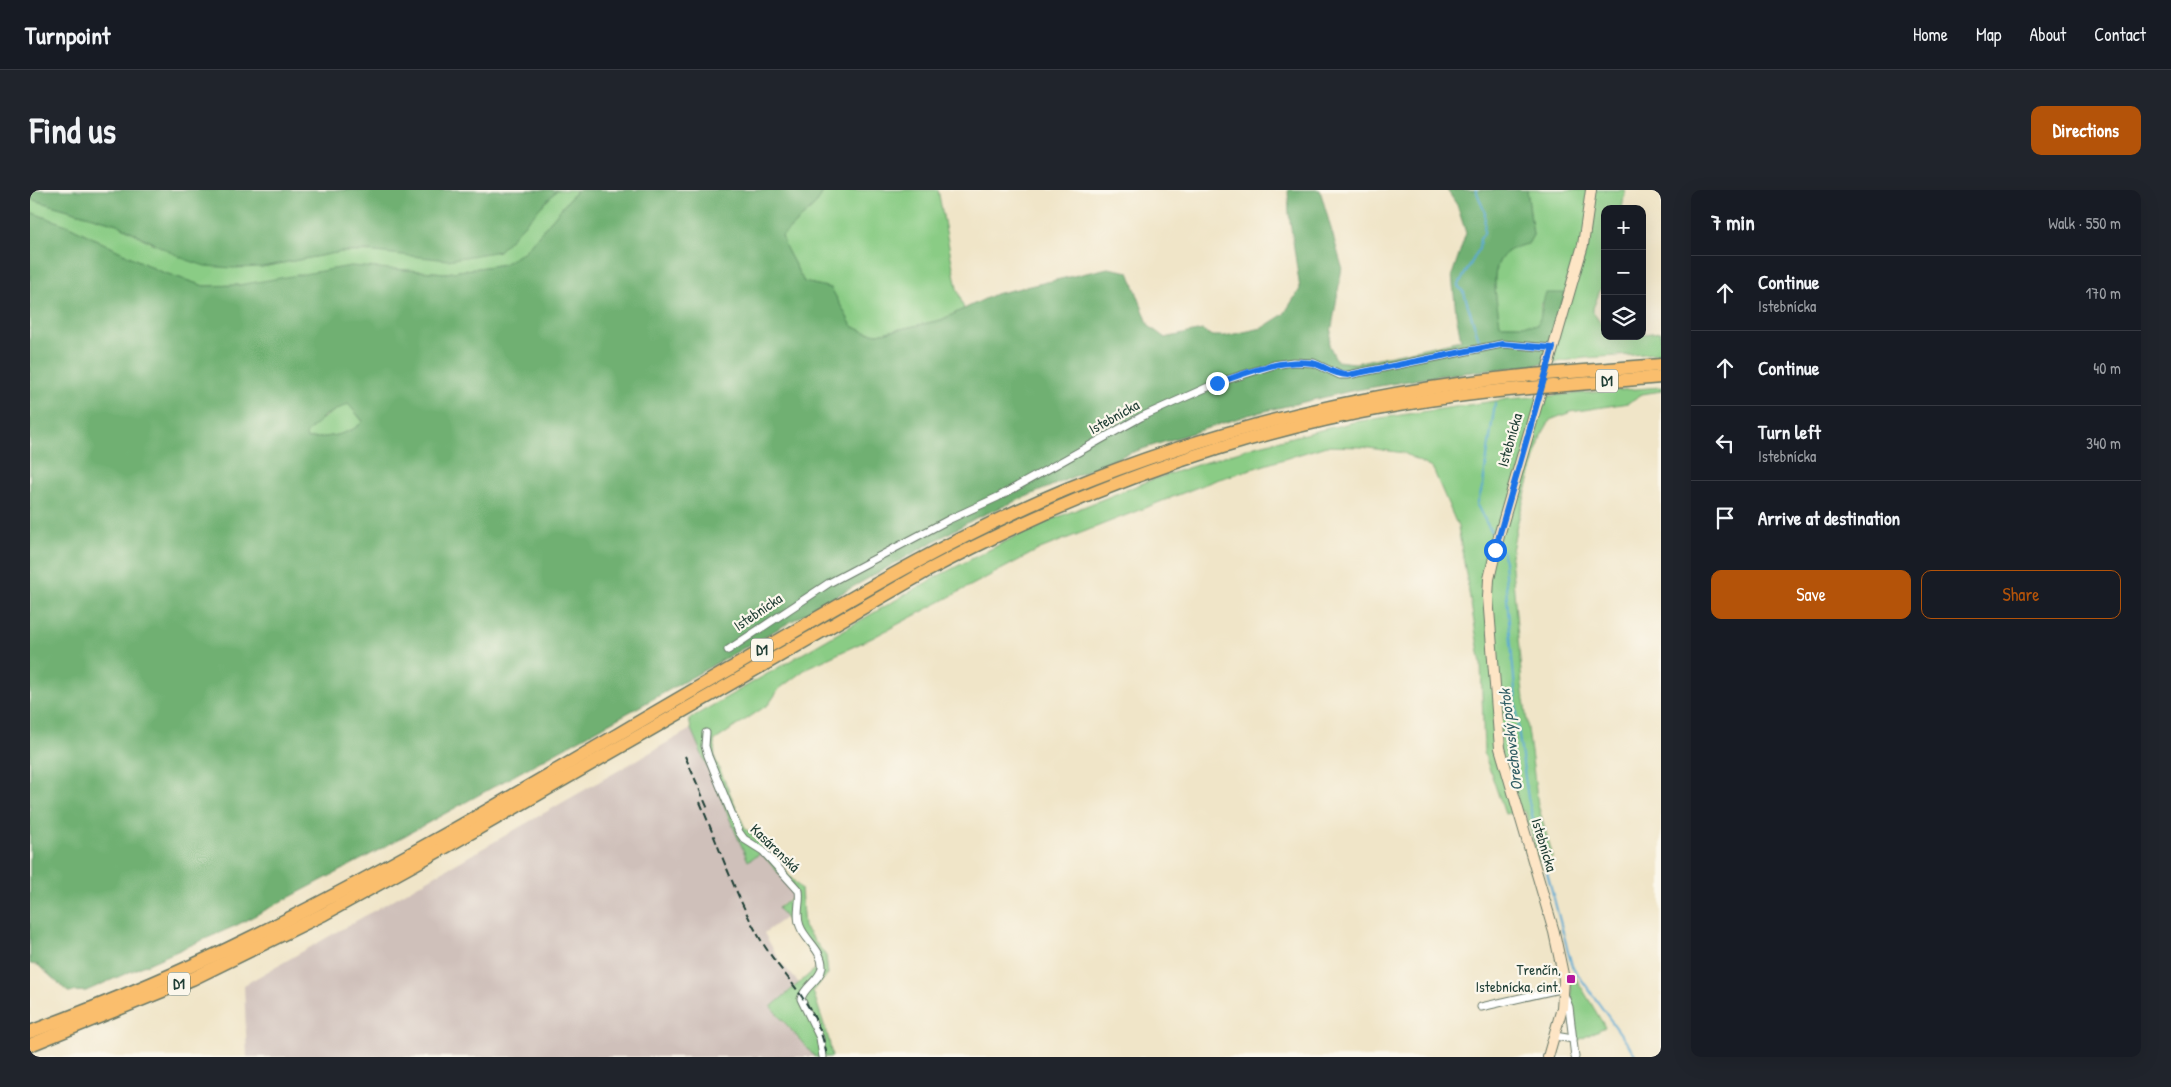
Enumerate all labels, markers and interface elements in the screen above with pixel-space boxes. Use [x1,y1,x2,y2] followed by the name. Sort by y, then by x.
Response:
[25,19,110,51] text: Turnpoint
[1913,22,1948,47] text: Home
[1976,22,2001,47] text: Map
[2029,22,2066,47] text: About
[2094,22,2146,47] text: Contact
[2031,106,2141,155] button: Directions
[30,107,116,154] text: Find us
[1601,205,1646,340] map controls
[1601,205,1646,250] button: +
[1711,208,1755,237] text: 7 min
[2048,212,2121,234] text: Walk · 550 m
[1601,250,1646,295] button: −
[1758,269,1819,295] text: Continue
[1711,279,1739,307] icon: ahead
[2086,282,2121,304] text: 170 m
[1601,295,1646,340] button: layers
[1758,295,1816,317] text: Istebnícka
[1711,354,1739,382] icon: ahead
[1758,355,1819,381] text: Continue
[2093,357,2121,379] text: 40 m
[1596,370,1618,392] road number: D1
[1206,372,1229,395] route end
[1085,394,1143,439] street label: Istebnícka
[1492,411,1527,469] street label: Istebnícka
[1758,419,1821,445] text: Turn left
[1711,429,1739,457] icon: left
[2086,432,2121,454] text: 340 m
[1758,445,1816,467] text: Istebnícka
[1711,504,1739,532] icon: arrive
[1758,505,1900,531] text: Arrive at destination
[1484,539,1507,562] route start
[1711,570,1911,619] button: Save
[1921,570,2121,619] button: Share
[729,588,786,636] street label: Istebnícka
[751,638,773,662] road number: D1
[1493,687,1527,792] water label: Orechovský potok
[1526,816,1563,874] street label: Istebnícka
[746,819,805,877] street label: Kasárenská
[1476,959,1561,997] place label: Trenčín, Istebnícka, cint.
[168,972,190,996] road number: D1
[1565,973,1577,985] marker: Trenčín, Istebnícka, cint.

